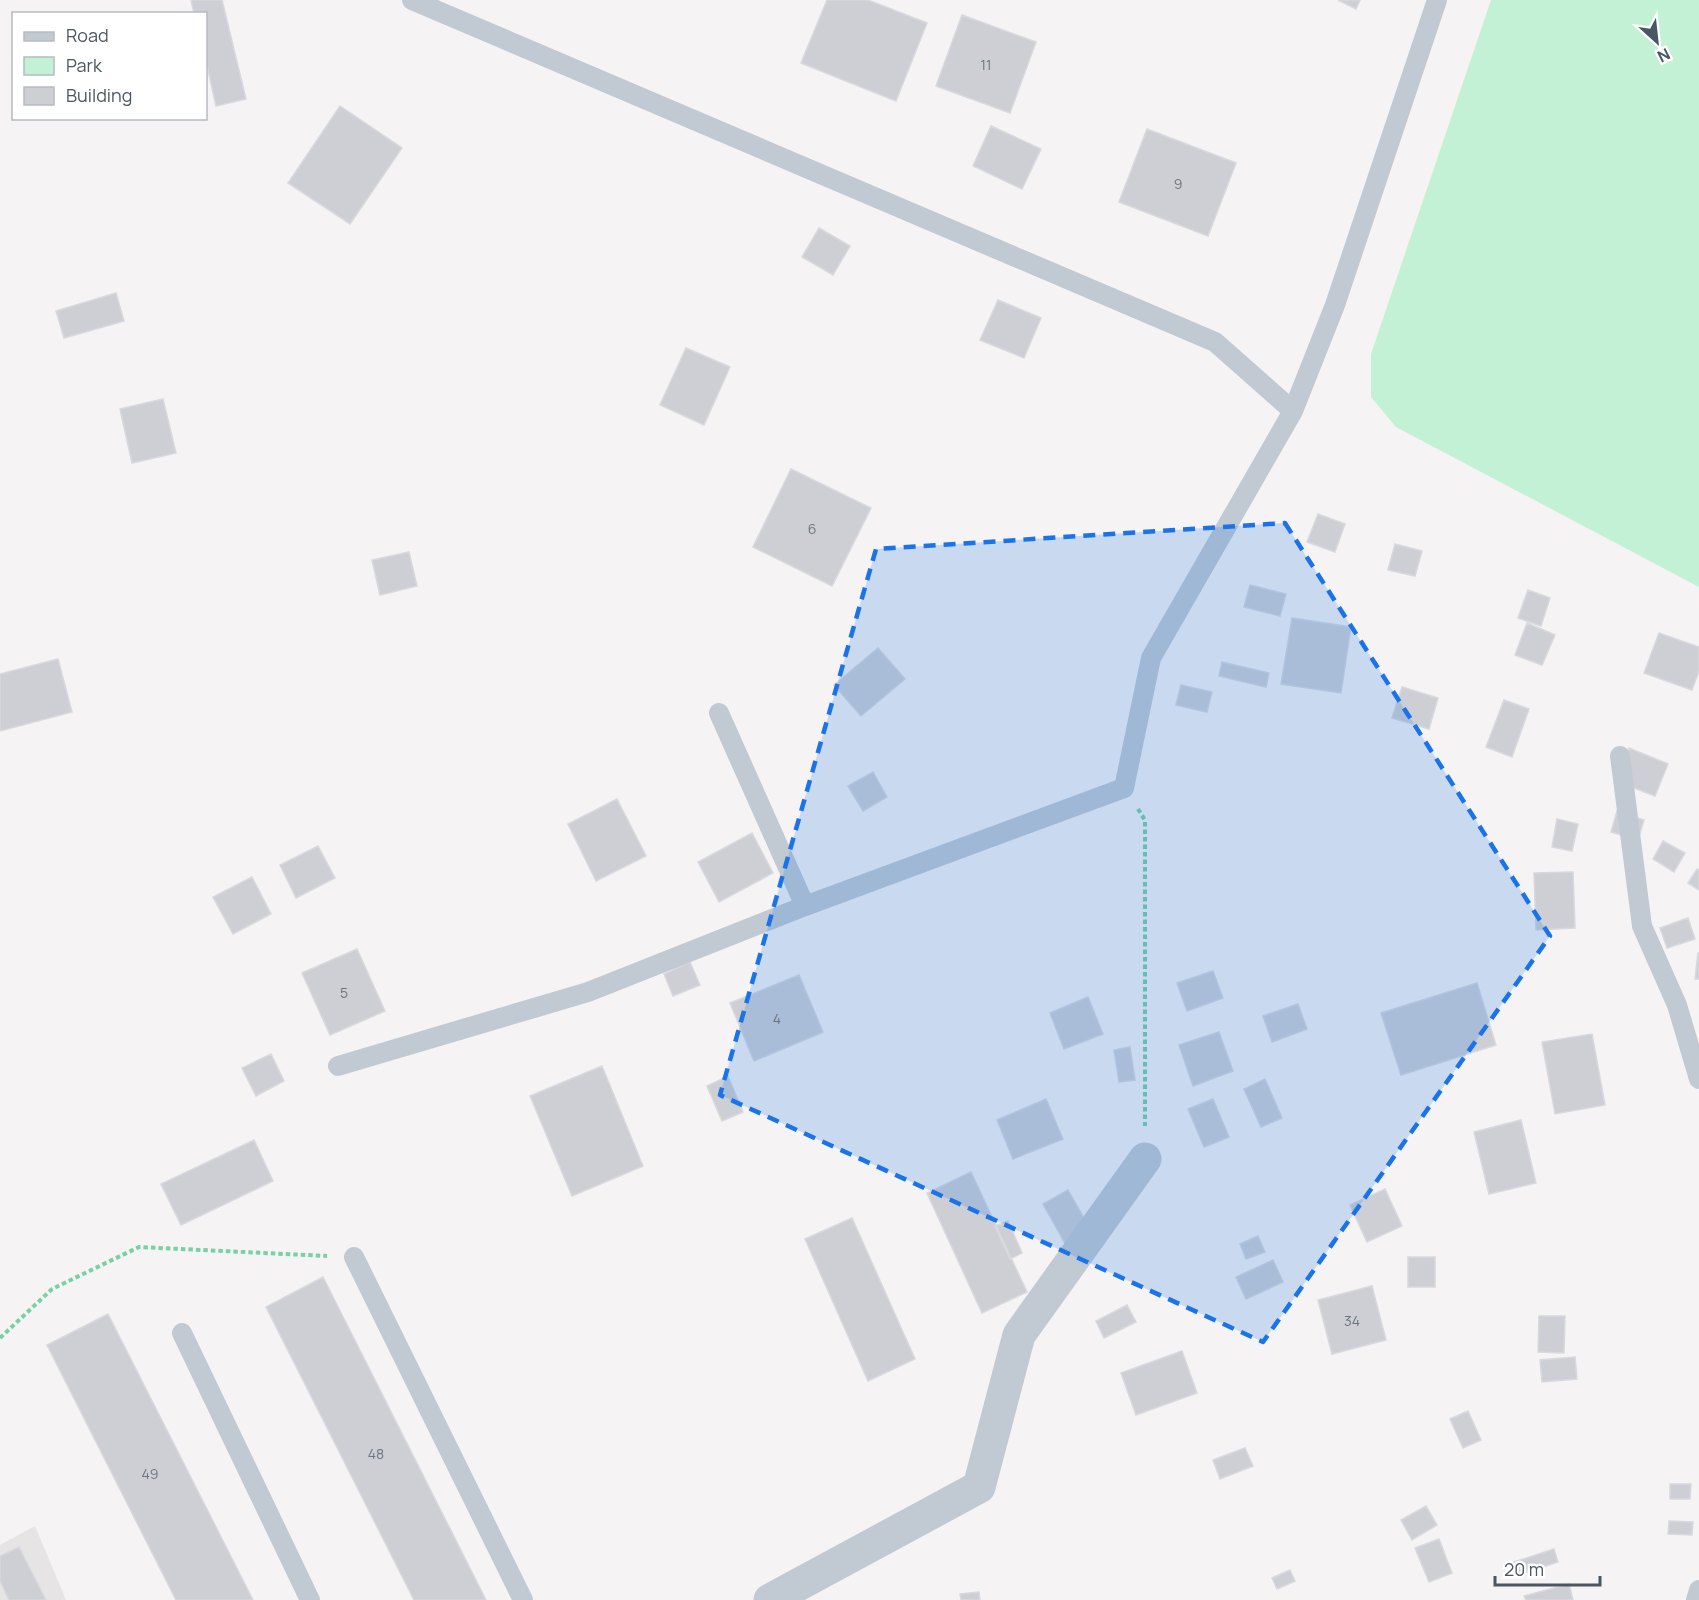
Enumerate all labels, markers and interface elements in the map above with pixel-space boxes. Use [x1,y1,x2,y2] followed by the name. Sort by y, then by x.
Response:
[12,12,207,120] legend
[1627,12,1687,72] north arrow
[66,23,109,47] text: Road
[1654,43,1674,68] text: N
[66,53,103,77] text: Park
[981,55,991,74] house number: 11
[66,83,132,107] text: Building
[1174,174,1182,193] house number: 9
[808,519,816,538] house number: 6
[340,983,348,1002] house number: 5
[773,1009,781,1028] house number: 4
[1344,1311,1360,1330] house number: 34
[368,1444,384,1463] house number: 48
[142,1464,158,1483] house number: 49
[1495,1549,1600,1587] scale bar
[1504,1557,1544,1581] text: 20 m

